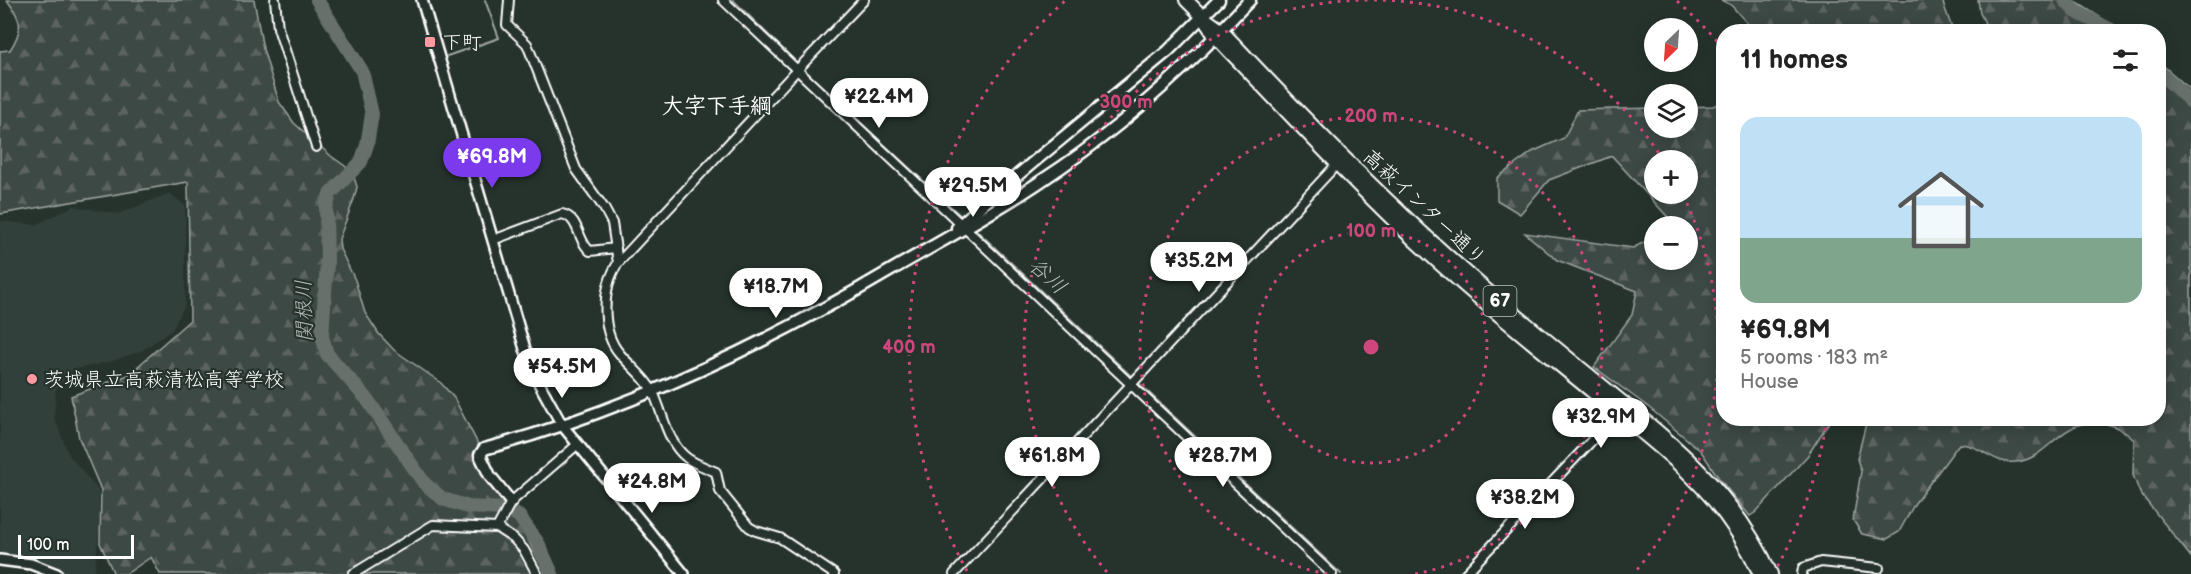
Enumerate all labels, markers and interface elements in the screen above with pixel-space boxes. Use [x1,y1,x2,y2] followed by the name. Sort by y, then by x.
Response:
[1644,18,1698,72] north arrow
[1644,18,1698,270] map controls
[442,31,482,55] place label: 下町
[423,35,437,49] marker: 下町
[2109,44,2142,77] icon: filters
[1740,45,1848,76] text: 11 homes
[830,78,928,129] pin: ¥22.4M
[1644,84,1698,138] button: layers
[844,85,914,109] text: ¥22.4M
[1099,92,1153,113] text: 300 m
[662,93,772,120] district label: 大字下手綱
[1344,106,1398,127] text: 200 m
[443,138,541,189] pin: ¥69.8M
[457,145,527,169] text: ¥69.8M
[1358,145,1491,271] street label: 高萩インター通り
[1644,150,1698,204] button: +
[1887,156,1995,264] icon: home
[924,167,1022,218] pin: ¥29.5M
[938,174,1008,198] text: ¥29.5M
[1644,216,1698,270] button: −
[1346,221,1396,242] text: 100 m
[1150,242,1248,293] pin: ¥35.2M
[1164,249,1234,273] text: ¥35.2M
[1024,253,1072,300] water label: 谷川
[727,268,825,319] pin: ¥18.7M
[743,275,809,299] text: ¥18.7M
[291,279,318,343] water label: 関根川
[1484,286,1516,316] road number: 67
[1740,315,1831,346] text: ¥69.8M
[882,337,936,358] text: 400 m
[1361,337,1381,357] centre of rings
[1740,346,1888,370] text: 5 rooms · 183 m²
[513,348,611,399] pin: ¥54.5M
[528,355,596,379] text: ¥54.5M
[44,368,284,392] place label: 茨城県立高萩清松高等学校
[1740,370,1799,394] text: House
[25,372,39,386] marker: 茨城県立高萩清松高等学校
[1552,398,1650,449] pin: ¥32.9M
[1566,405,1636,429] text: ¥32.9M
[1003,437,1101,488] pin: ¥61.8M
[1174,437,1272,488] pin: ¥28.7M
[1019,444,1085,468] text: ¥61.8M
[1189,444,1257,468] text: ¥28.7M
[603,463,701,514] pin: ¥24.8M
[618,470,686,494] text: ¥24.8M
[1476,479,1574,530] pin: ¥38.2M
[1490,486,1560,510] text: ¥38.2M
[18,532,134,560] scale bar
[27,536,70,555] text: 100 m

